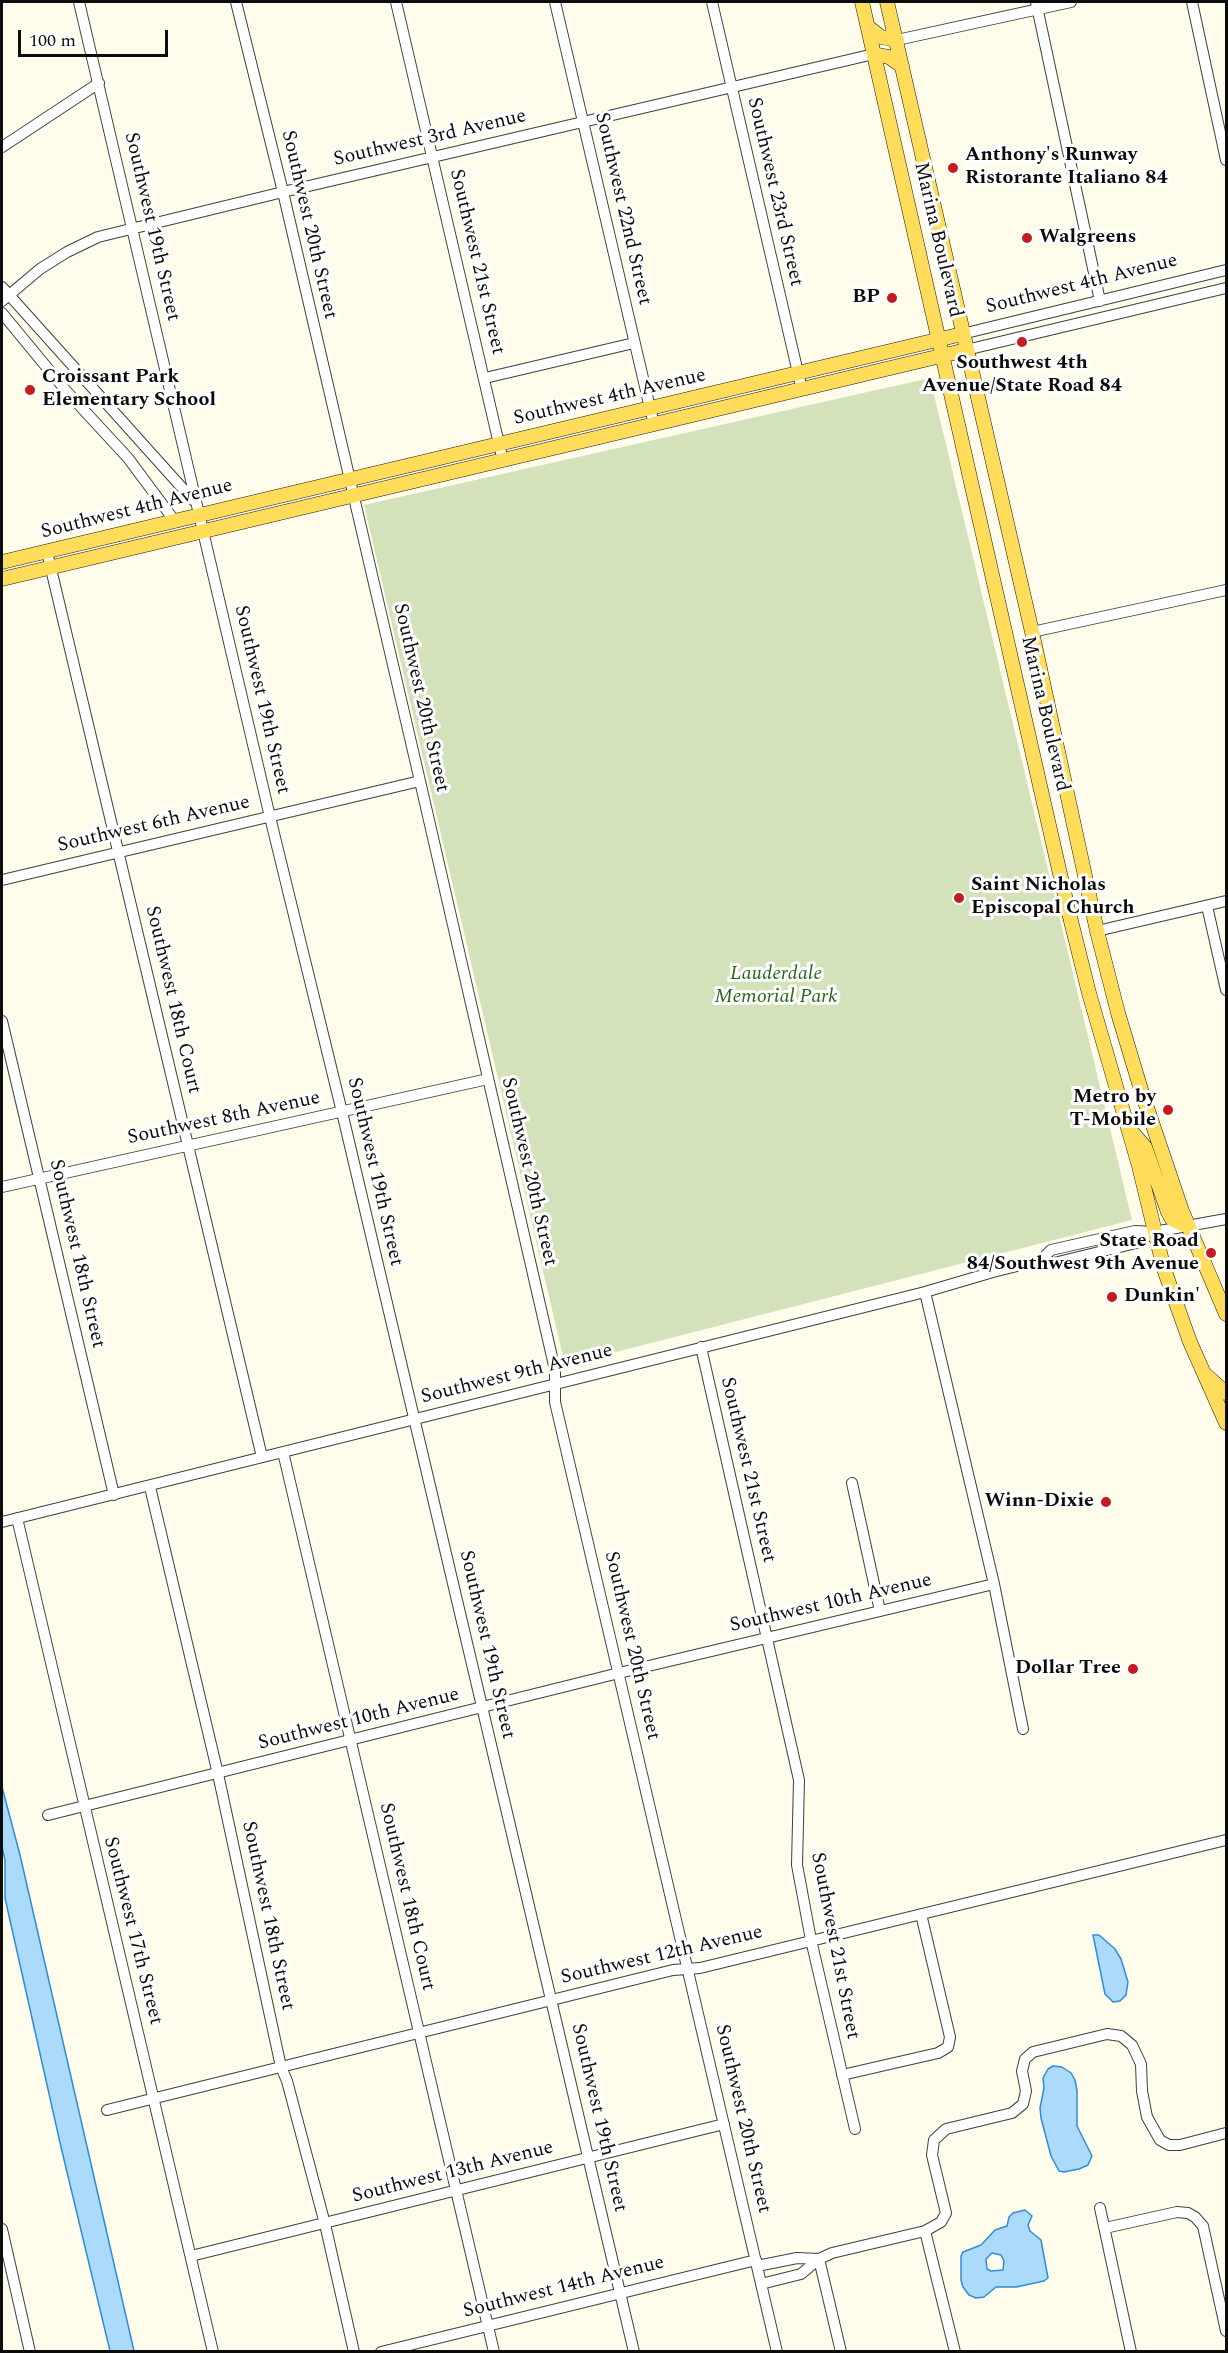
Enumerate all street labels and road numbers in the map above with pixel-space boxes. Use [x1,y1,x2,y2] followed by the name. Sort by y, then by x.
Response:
[741,95,807,289] street label: Southwest 23rd Street
[331,105,529,173] street label: Southwest 3rd Avenue
[588,110,656,308] street label: Southwest 22nd Street
[275,128,341,322] street label: Southwest 20th Street
[118,130,184,324] street label: Southwest 19th Street
[907,160,967,320] street label: Marina Boulevard
[443,167,509,357] street label: Southwest 21st Street
[984,250,1180,320] street label: Southwest 4th Avenue
[512,364,708,432] street label: Southwest 4th Avenue
[39,475,235,545] street label: Southwest 4th Avenue
[387,601,453,795] street label: Southwest 20th Street
[228,603,294,797] street label: Southwest 19th Street
[1014,634,1074,794] street label: Marina Boulevard
[56,791,252,859] street label: Southwest 6th Avenue
[139,904,205,1096] street label: Southwest 18th Court
[341,1075,407,1269] street label: Southwest 19th Street
[495,1075,561,1269] street label: Southwest 20th Street
[125,1087,323,1151] street label: Southwest 8th Avenue
[43,1157,109,1351] street label: Southwest 18th Street
[419,1340,615,1410] street label: Southwest 9th Avenue
[714,1375,780,1565] street label: Southwest 21st Street
[453,1548,519,1742] street label: Southwest 19th Street
[598,1549,664,1743] street label: Southwest 20th Street
[728,1569,934,1639] street label: Southwest 10th Avenue
[256,1683,462,1757] street label: Southwest 10th Avenue
[373,1801,439,1993] street label: Southwest 18th Court
[235,1819,299,2013] street label: Southwest 18th Street
[97,1834,167,2028] street label: Southwest 17th Street
[804,1851,864,2041] street label: Southwest 21st Street
[559,1921,765,1991] street label: Southwest 12th Avenue
[565,2021,631,2215] street label: Southwest 19th Street
[709,2022,775,2216] street label: Southwest 20th Street
[350,2136,556,2210] street label: Southwest 13th Avenue
[461,2251,667,2325] street label: Southwest 14th Avenue

